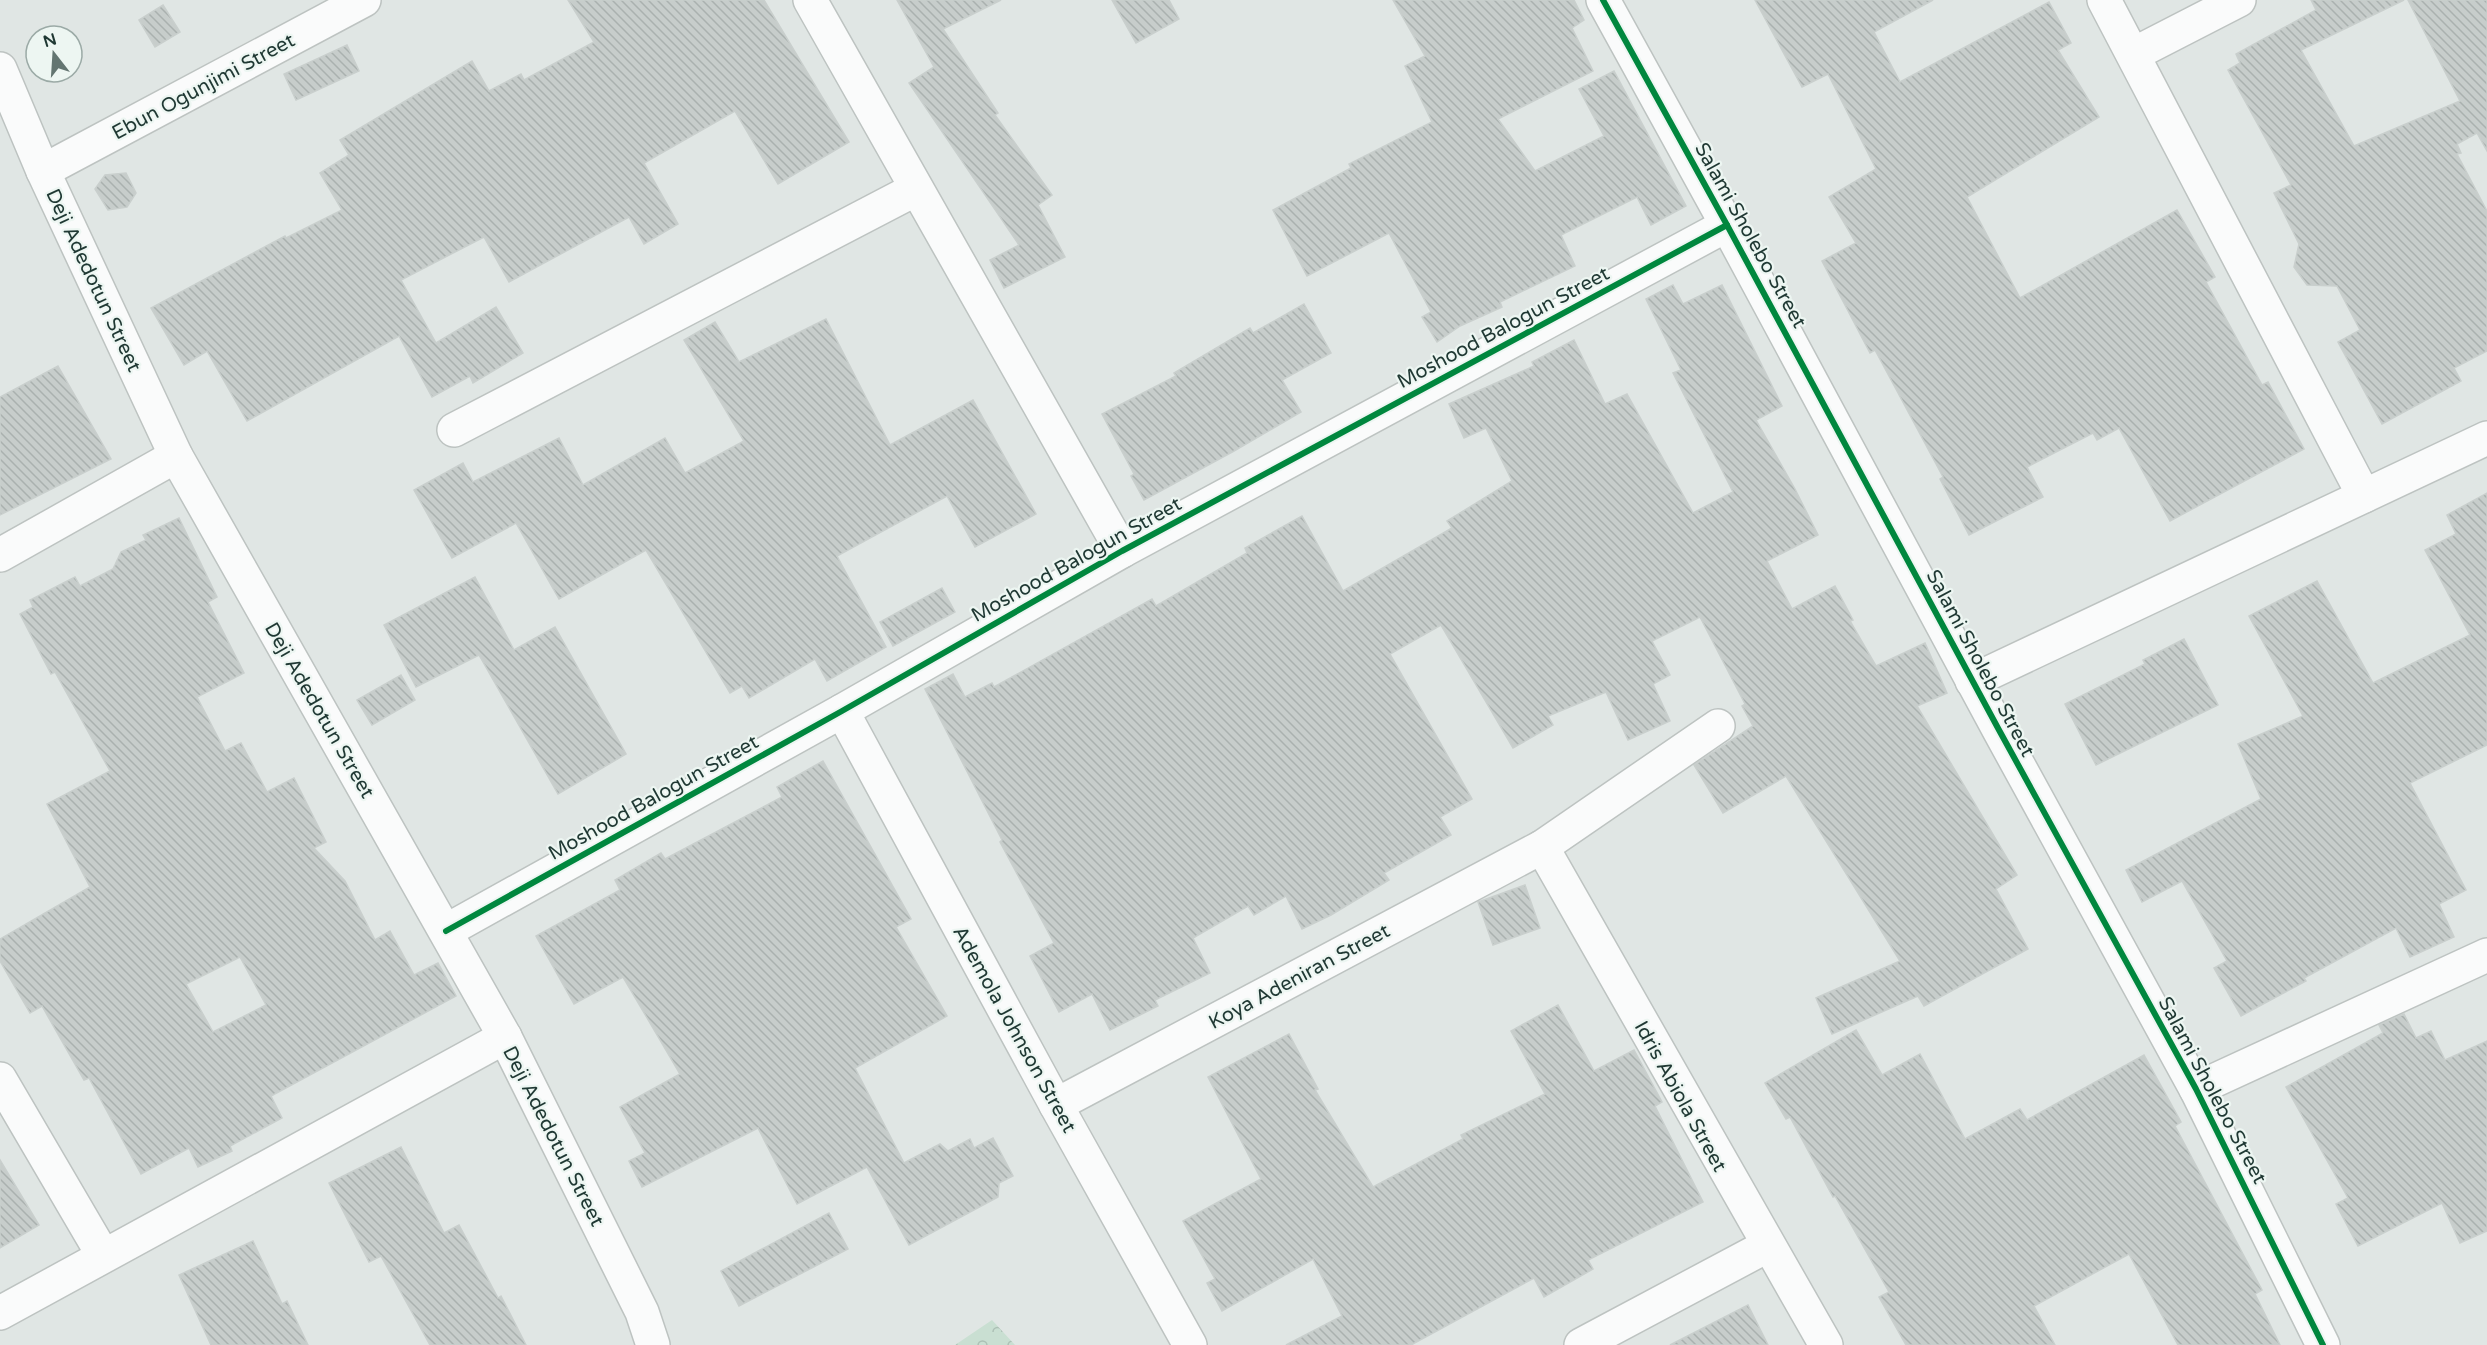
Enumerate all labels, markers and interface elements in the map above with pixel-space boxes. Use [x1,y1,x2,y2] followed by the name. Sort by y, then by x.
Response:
[24,24,84,84] north arrow
[108,28,299,145] street label: Ebun Ogunjimi Street
[41,29,59,52] text: N
[1689,139,1811,333] street label: Salami Sholebo Street
[40,185,146,376] street label: Deji Adedotun Street
[1393,262,1614,394] street label: Moshood Balogun Street
[967,492,1186,628] street label: Moshood Balogun Street
[1921,566,2040,761] street label: Salami Sholebo Street
[259,618,379,803] street label: Deji Adedotun Street
[544,730,763,866] street label: Moshood Balogun Street
[1205,919,1394,1035] street label: Koya Adeniran Street
[947,922,1081,1137] street label: Ademola Johnson Street
[2153,993,2272,1188] street label: Salami Sholebo Street
[1629,1017,1732,1176] street label: Idris Abiola Street
[497,1042,609,1231] street label: Deji Adedotun Street

